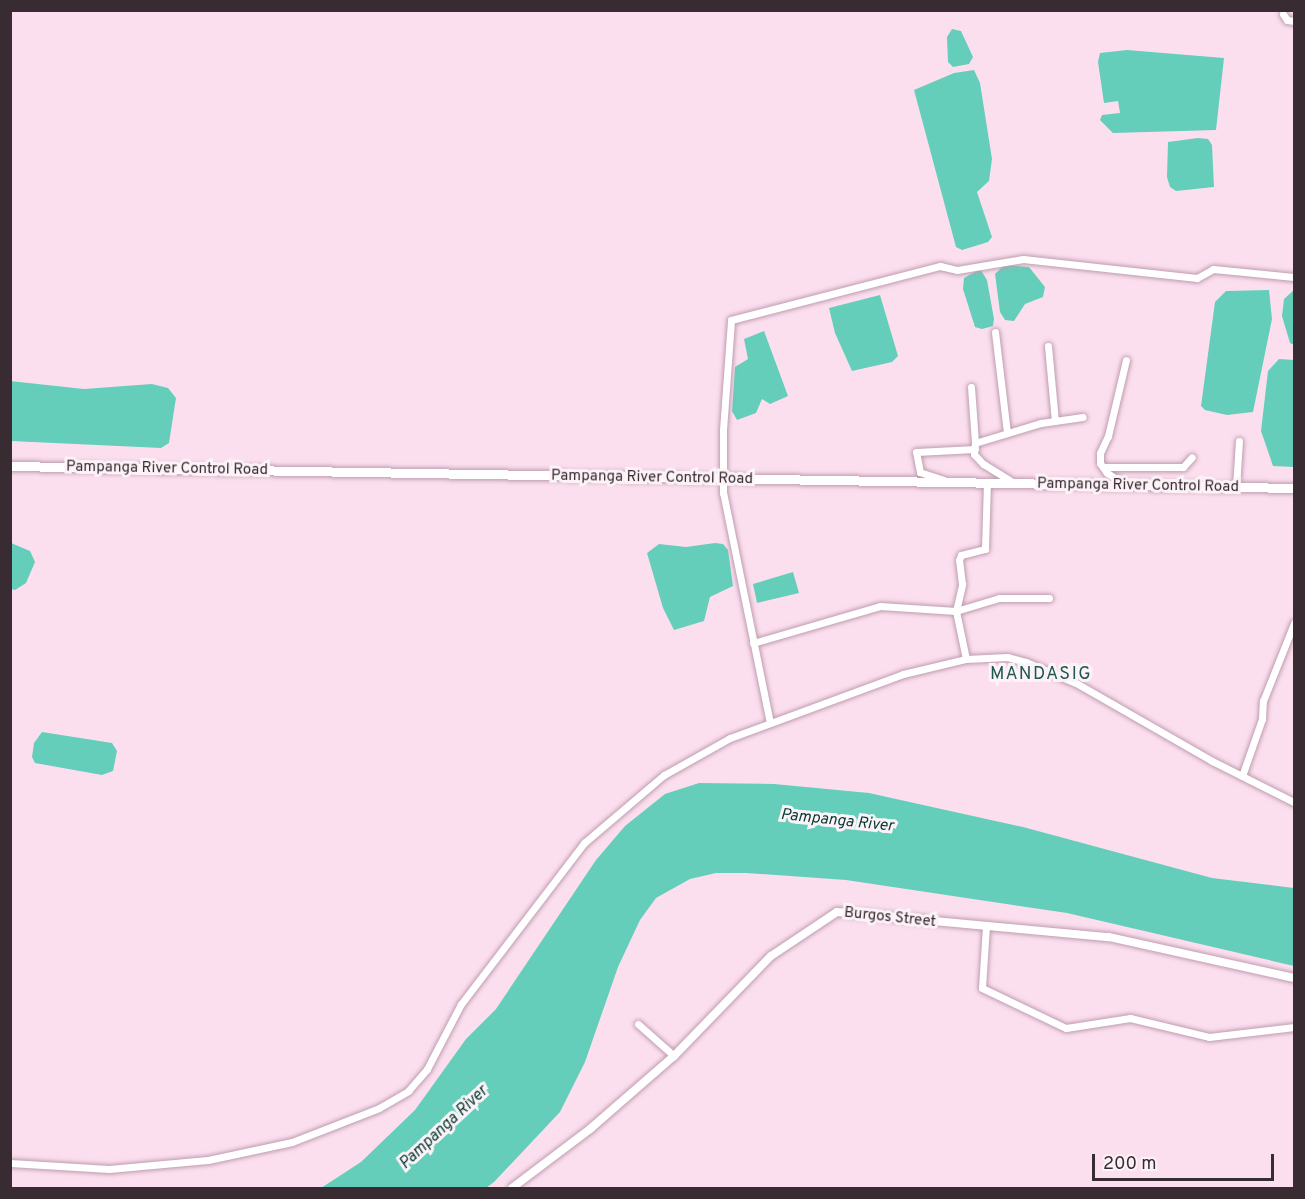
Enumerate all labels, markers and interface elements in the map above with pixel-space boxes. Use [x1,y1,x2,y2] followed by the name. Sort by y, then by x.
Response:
[66,458,268,480] street label: Pampanga River Control Road
[551,467,753,489] street label: Pampanga River Control Road
[1037,475,1239,497] street label: Pampanga River Control Road
[990,664,1092,686] district label: MANDASIG
[780,806,894,836] water label: Pampanga River
[843,904,937,932] street label: Burgos Street
[396,1082,492,1174] water label: Pampanga River
[1095,1142,1276,1180] scale bar
[1103,1153,1156,1176] text: 200 m

